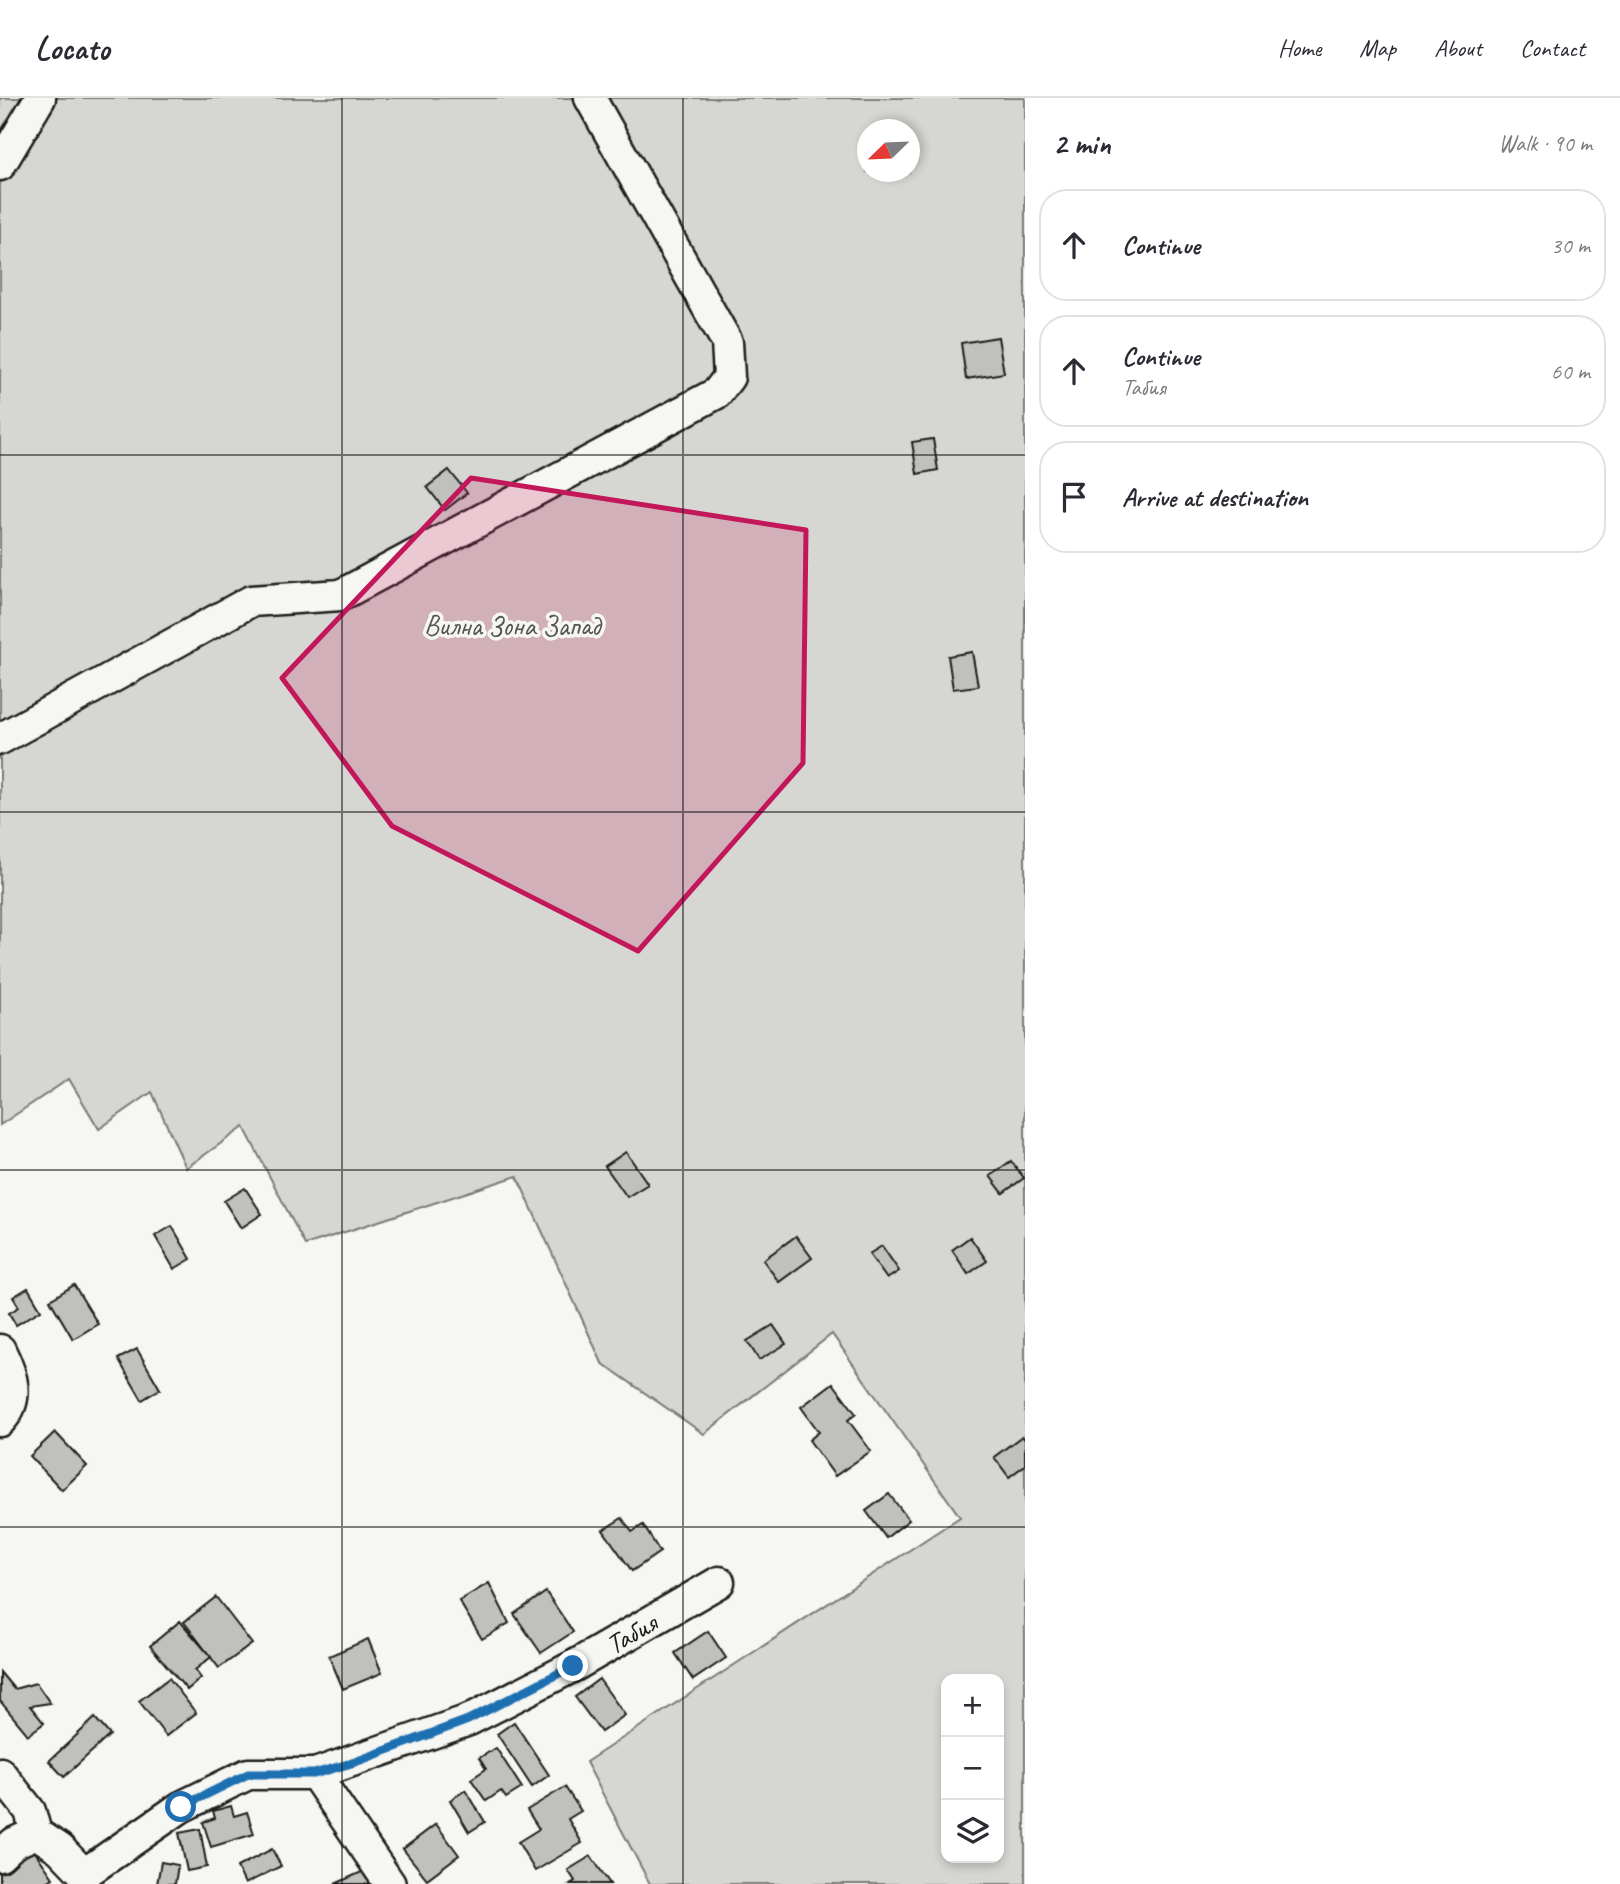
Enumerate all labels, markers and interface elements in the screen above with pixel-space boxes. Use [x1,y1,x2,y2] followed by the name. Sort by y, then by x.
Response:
[35,27,109,69] text: Locato
[1278,33,1321,63] text: Home
[1359,33,1396,63] text: Map
[1434,33,1482,63] text: About
[1520,33,1585,63] text: Contact
[857,119,920,182] north arrow
[1053,125,1110,163] text: 2 min
[1499,129,1592,158] text: Walk · 90 m
[1055,226,1093,264] icon: ahead
[1122,229,1200,262] text: Continue
[1551,231,1590,260] text: 30 m
[1122,340,1200,373] text: Continue
[1055,352,1093,390] icon: ahead
[1551,357,1590,386] text: 60 m
[1122,373,1166,402] text: Табия
[1055,478,1093,516] icon: arrive
[1122,481,1308,514] text: Arrive at destination
[424,608,603,643] park label: Вилна Зона Запад
[599,1604,665,1662] street label: Табия
[557,1650,588,1681] route end
[941,1674,1004,1863] map controls
[941,1674,1004,1737] button: +
[941,1737,1004,1800] button: −
[165,1791,196,1822] route start
[941,1800,1004,1863] button: layers

